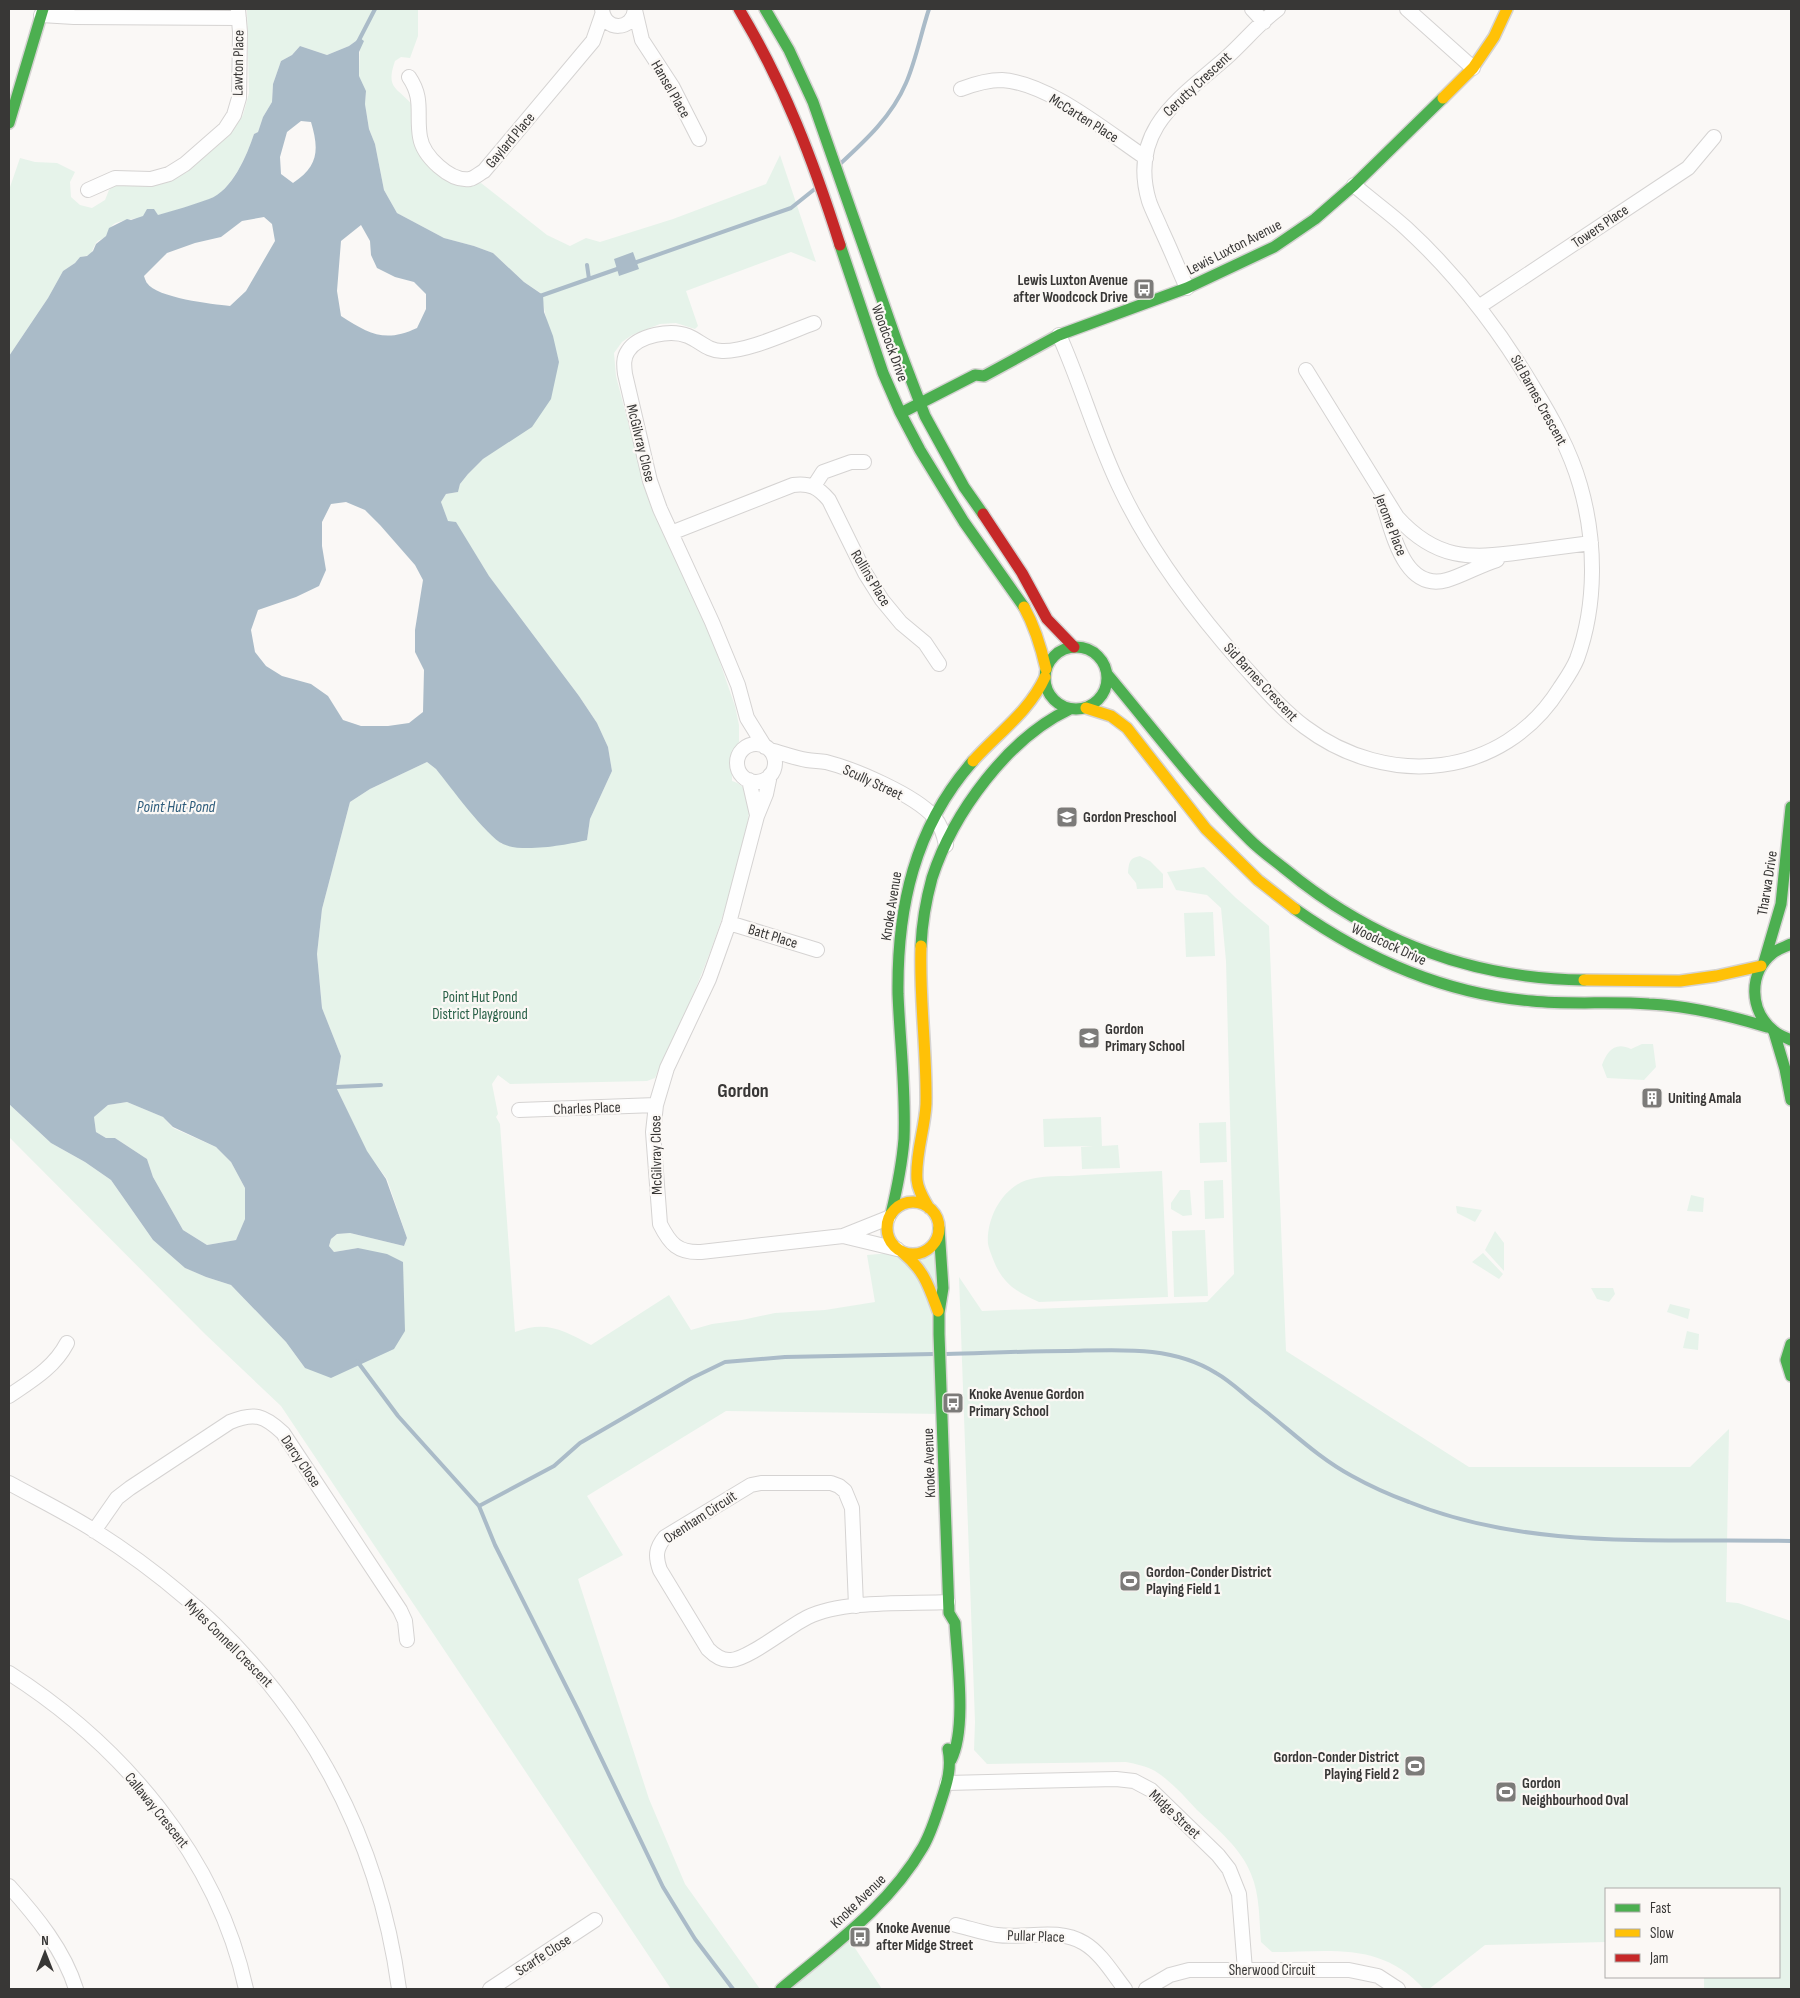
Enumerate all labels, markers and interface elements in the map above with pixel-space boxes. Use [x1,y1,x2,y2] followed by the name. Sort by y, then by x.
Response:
[228,30,249,96] street label: Lawton Place
[1159,48,1236,121] street label: Cerutty Crescent
[647,57,695,121] street label: Hansel Place
[1045,90,1122,147] street label: McCarten Place
[482,109,539,172] street label: Gaylard Place
[1568,201,1632,252] street label: Towers Place
[1184,215,1285,279] street label: Lewis Luxton Avenue
[1013,271,1128,307] place label: Lewis Luxton Avenue after Woodcock Drive
[1132,277,1156,301] bus stop icon: Lewis Luxton Avenue after Woodcock Drive
[867,302,912,384] street label: Woodcock Drive
[1506,352,1571,449] street label: Sid Barnes Crescent
[622,402,659,484] street label: McGilvray Close
[1370,491,1411,559] street label: Jerome Place
[846,546,895,610] street label: Rollins Place
[1219,639,1302,726] street label: Sid Barnes Crescent
[840,760,906,805] street label: Scully Street
[137,798,216,817] water label: Point Hut Pond
[1055,805,1079,829] school or university icon: Gordon Preschool
[1083,808,1176,827] place label: Gordon Preschool
[1753,849,1782,917] street label: Tharwa Drive
[877,870,906,942] street label: Knoke Avenue
[1348,919,1429,970] street label: Woodcock Drive
[746,920,800,953] street label: Batt Place
[432,988,528,1024] park label: Point Hut Pond District Playground
[1105,1020,1185,1056] place label: Gordon Primary School
[1077,1026,1101,1050] school or university icon: Gordon Primary School
[717,1079,769,1103] district label: Gordon
[1640,1086,1664,1110] building icon: Uniting Amala
[1668,1089,1741,1108] place label: Uniting Amala
[553,1098,621,1119] street label: Charles Place
[646,1115,667,1195] street label: McGilvray Close
[969,1385,1084,1421] place label: Knoke Avenue Gordon Primary School
[941,1391,965,1415] bus stop icon: Knoke Avenue Gordon Primary School
[919,1428,940,1498] street label: Knoke Avenue
[276,1432,325,1491] street label: Darcy Close
[660,1487,741,1548] street label: Oxenham Circuit
[1146,1563,1272,1599] place label: Gordon-Conder District Playing Field 1
[1118,1569,1142,1593] sports icon: Gordon-Conder District Playing Field 1
[180,1595,277,1692] street label: Myles Connell Crescent
[1273,1748,1399,1784] place label: Gordon-Conder District Playing Field 2
[1403,1754,1427,1778] sports icon: Gordon-Conder District Playing Field 2
[120,1769,193,1852] street label: Callaway Crescent
[1522,1774,1628,1810] place label: Gordon Neighbourhood Oval
[1494,1780,1518,1804] sports icon: Gordon Neighbourhood Oval
[1145,1786,1205,1843] street label: Midge Street
[827,1870,890,1932] street label: Knoke Avenue
[1605,1888,1780,1978] legend
[1650,1899,1672,1918] text: Fast
[876,1919,973,1955] place label: Knoke Avenue after Midge Street
[1650,1924,1674,1943] text: Slow
[848,1925,872,1949] bus stop icon: Knoke Avenue after Midge Street
[1007,1926,1065,1947] street label: Pullar Place
[20,1928,70,1978] north arrow
[512,1930,575,1980] street label: Scarfe Close
[41,1932,49,1949] text: N
[1649,1949,1668,1968] text: Jam
[1229,1961,1316,1980] street label: Sherwood Circuit

